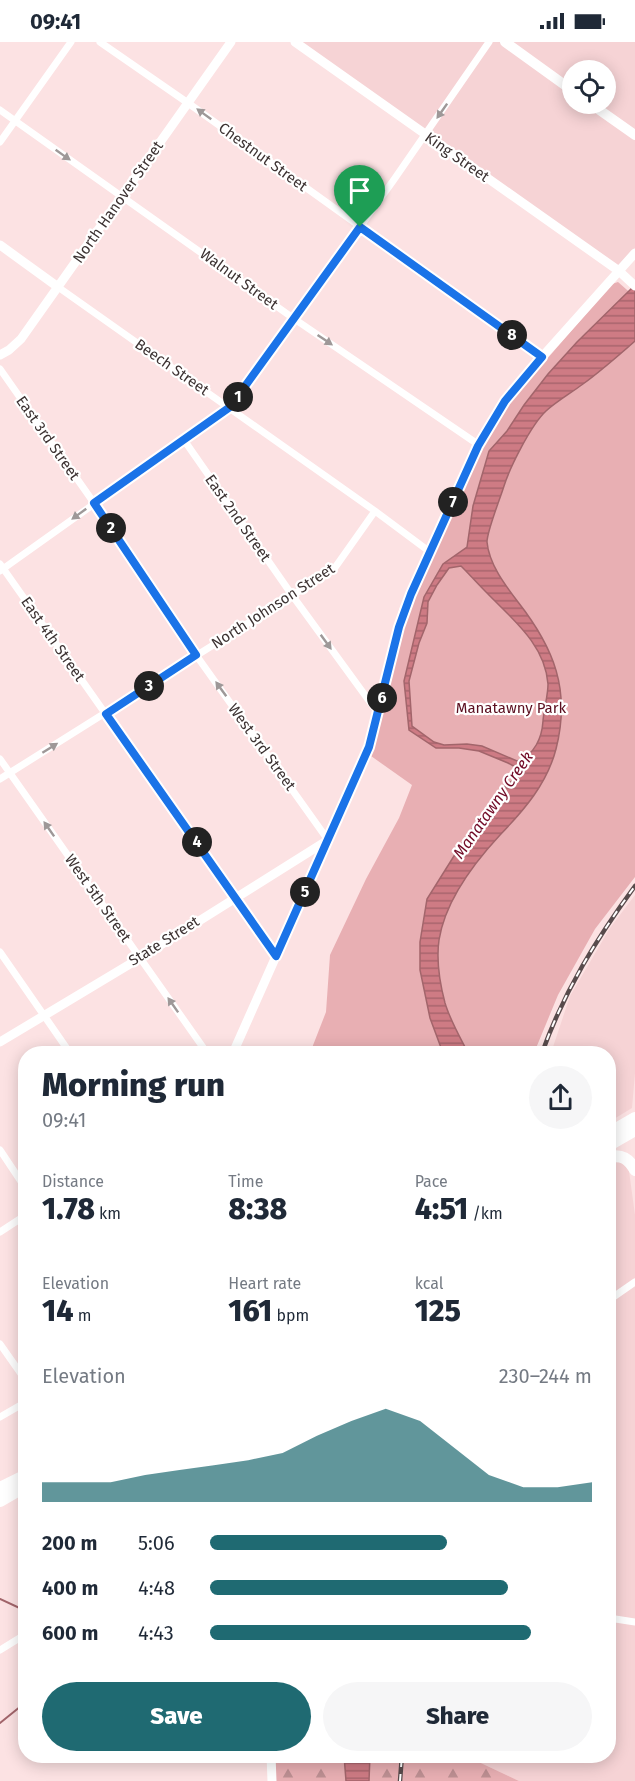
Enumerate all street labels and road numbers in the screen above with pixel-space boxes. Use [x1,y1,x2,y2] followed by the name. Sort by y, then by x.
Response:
[215,119,311,196] street label: Chestnut Street
[421,128,493,186] street label: King Street
[69,137,167,266] street label: North Hanover Street
[197,245,282,314] street label: Walnut Street
[132,335,213,399] street label: Beech Street
[12,392,84,484] street label: East 3rd Street
[201,471,275,565] street label: East 2nd Street
[208,559,338,653] street label: North Johnson Street
[17,593,89,685] street label: East 4th Street
[224,700,300,795] street label: West 3rd Street
[61,851,135,946] street label: West 5th Street
[125,912,203,970] street label: State Street

